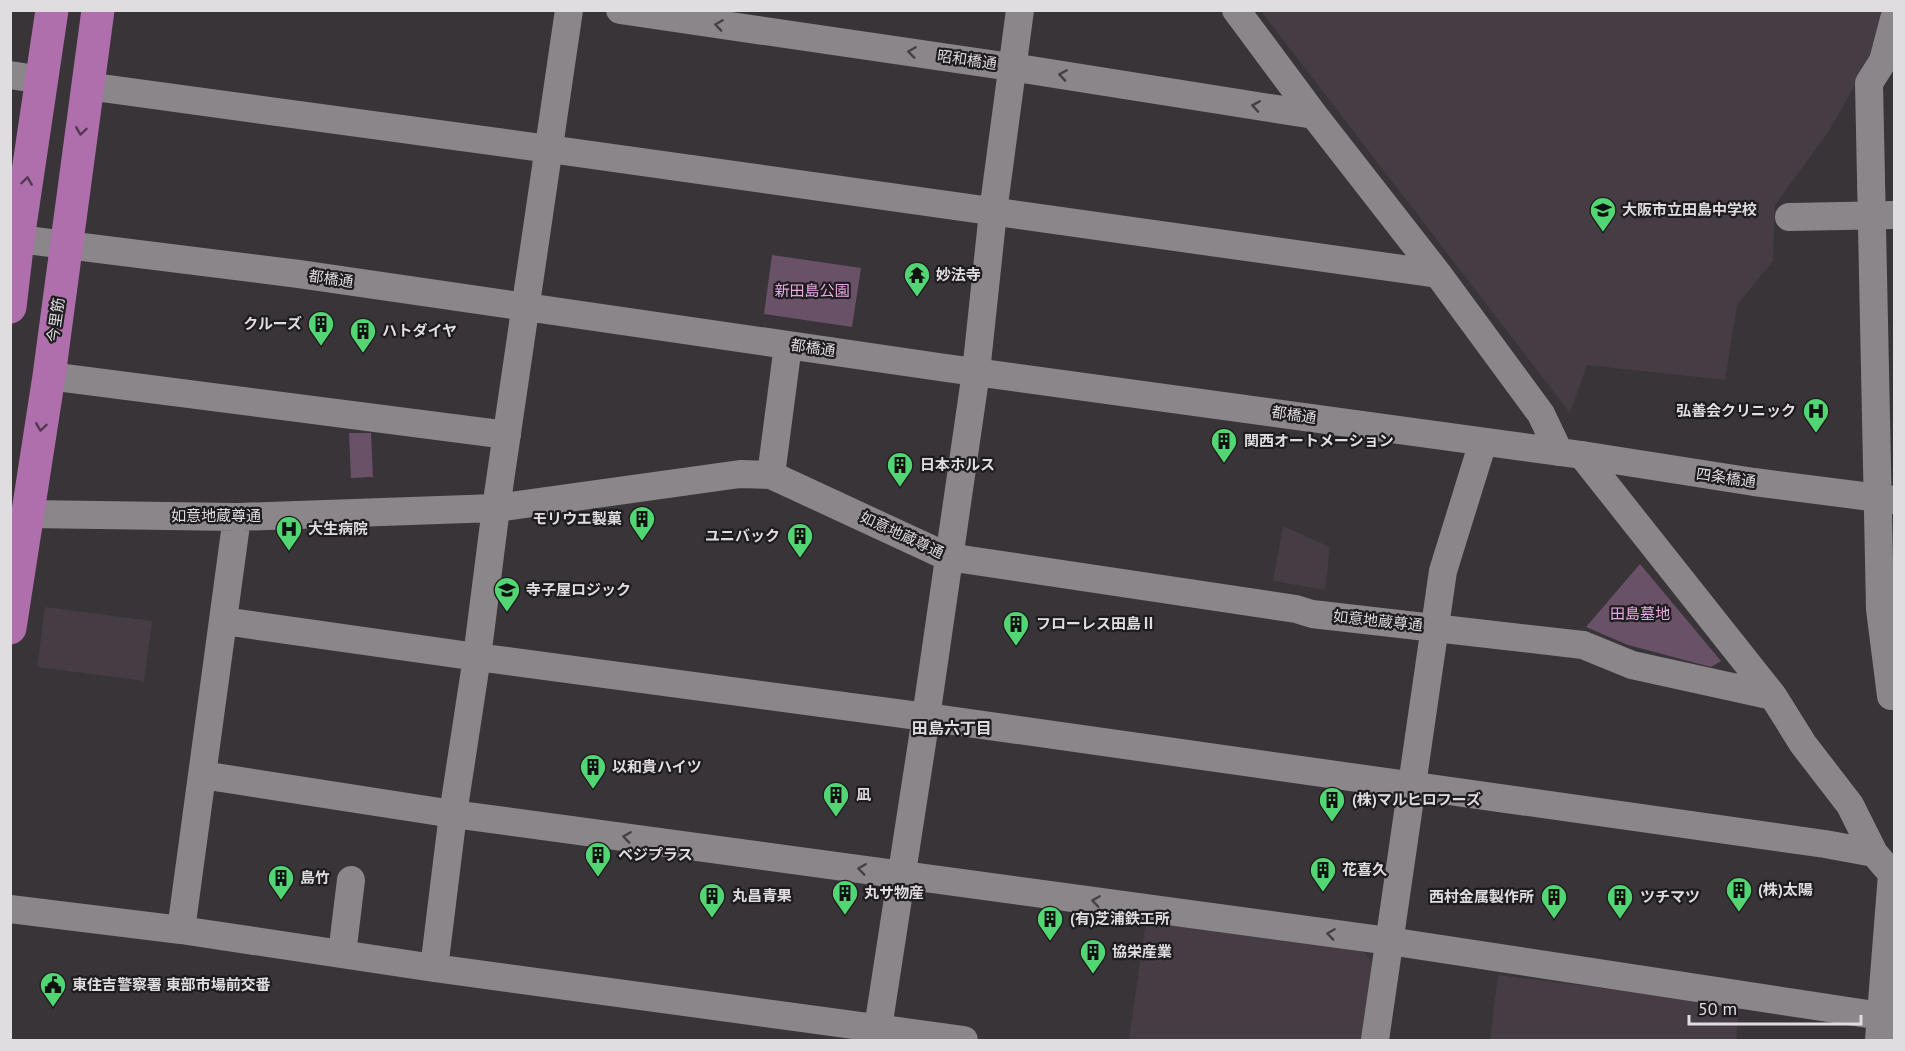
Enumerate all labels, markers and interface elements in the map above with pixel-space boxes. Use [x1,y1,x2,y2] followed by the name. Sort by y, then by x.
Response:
[714,19,724,31] one-way arrow
[936,46,998,73] street label: 昭和橋通
[907,47,917,59] one-way arrow
[1059,69,1069,82] one-way arrow
[1251,100,1261,113] one-way arrow
[76,126,88,136] one-way arrow
[20,177,32,186] one-way arrow
[1588,195,1618,233] school or university icon: 大阪市立田島中学校
[1622,200,1757,219] place label: 大阪市立田島中学校
[902,260,932,298] temple icon: 妙法寺
[936,265,981,284] place label: 妙法寺
[307,266,355,291] street label: 都橋通
[774,281,850,300] park label: 新田島公園
[43,296,68,344] street label: 今里筋
[306,309,336,347] building icon: クルーズ
[243,314,302,333] place label: クルーズ
[348,316,378,354] building icon: ハトダイヤ
[382,321,457,340] place label: ハトダイヤ
[789,335,837,360] street label: 都橋通
[1801,396,1831,434] hospital icon: 弘善会クリニック
[1676,401,1796,420] place label: 弘善会クリニック
[1270,402,1318,427] street label: 都橋通
[36,423,48,432] one-way arrow
[1209,426,1239,464] building icon: 関西オートメーション
[1244,431,1394,450] place label: 関西オートメーション
[885,450,915,488] building icon: 日本ホルス
[920,455,995,474] place label: 日本ホルス
[1695,464,1757,491] street label: 四条橋通
[627,504,657,542] building icon: モリウエ製菓
[171,506,261,525] street label: 如意地蔵尊通
[857,507,947,562] street label: 如意地蔵尊通
[532,509,622,528] place label: モリウエ製菓
[274,514,304,552] hospital icon: 大生病院
[308,519,368,538] place label: 大生病院
[785,521,815,559] building icon: ユニバック
[705,526,780,545] place label: ユニバック
[492,575,522,613] school or university icon: 寺子屋ロジック
[526,580,631,599] place label: 寺子屋ロジック
[1610,604,1670,623] park label: 田島墓地
[1332,606,1424,635] street label: 如意地蔵尊通
[1001,609,1031,647] building icon: フローレス田島Ⅱ
[1036,614,1156,633] place label: フローレス田島Ⅱ
[912,718,992,738] district label: 田島六丁目
[578,752,608,790] building icon: 以和貴ハイツ
[612,757,702,776] place label: 以和貴ハイツ
[821,780,851,818] building icon: 凪
[856,785,871,804] place label: 凪
[1317,785,1347,823] building icon: (株)マルヒロフーズ
[1352,790,1481,809] place label: (株)マルヒロフーズ
[622,832,631,844] one-way arrow
[583,840,613,878] building icon: ベジプラス
[618,845,693,864] place label: ベジプラス
[1308,855,1338,893] building icon: 花喜久
[1342,860,1387,879] place label: 花喜久
[266,863,296,901] building icon: 島竹
[857,864,866,876] one-way arrow
[300,868,330,887] place label: 島竹
[1724,875,1754,913] building icon: (株)太陽
[830,878,860,916] building icon: 丸サ物産
[1758,880,1813,899] place label: (株)太陽
[697,881,727,919] building icon: 丸昌青果
[1539,882,1569,920] building icon: 西村金属製作所
[1605,882,1635,920] building icon: ツチマツ
[864,883,924,902] place label: 丸サ物産
[732,886,792,905] place label: 丸昌青果
[1429,887,1534,906] place label: 西村金属製作所
[1640,887,1700,906] place label: ツチマツ
[1092,896,1101,908] one-way arrow
[1035,904,1065,942] building icon: (有)芝浦鉄工所
[1070,909,1170,928] place label: (有)芝浦鉄工所
[1327,928,1336,940] one-way arrow
[1078,937,1108,975] building icon: 協栄産業
[1112,942,1172,961] place label: 協栄産業
[38,970,68,1008] public building icon: 東住吉警察署 東部市場前交番
[72,975,271,994] place label: 東住吉警察署 東部市場前交番
[1689,988,1862,1026] scale bar
[1698,997,1737,1020] text: 50 m

